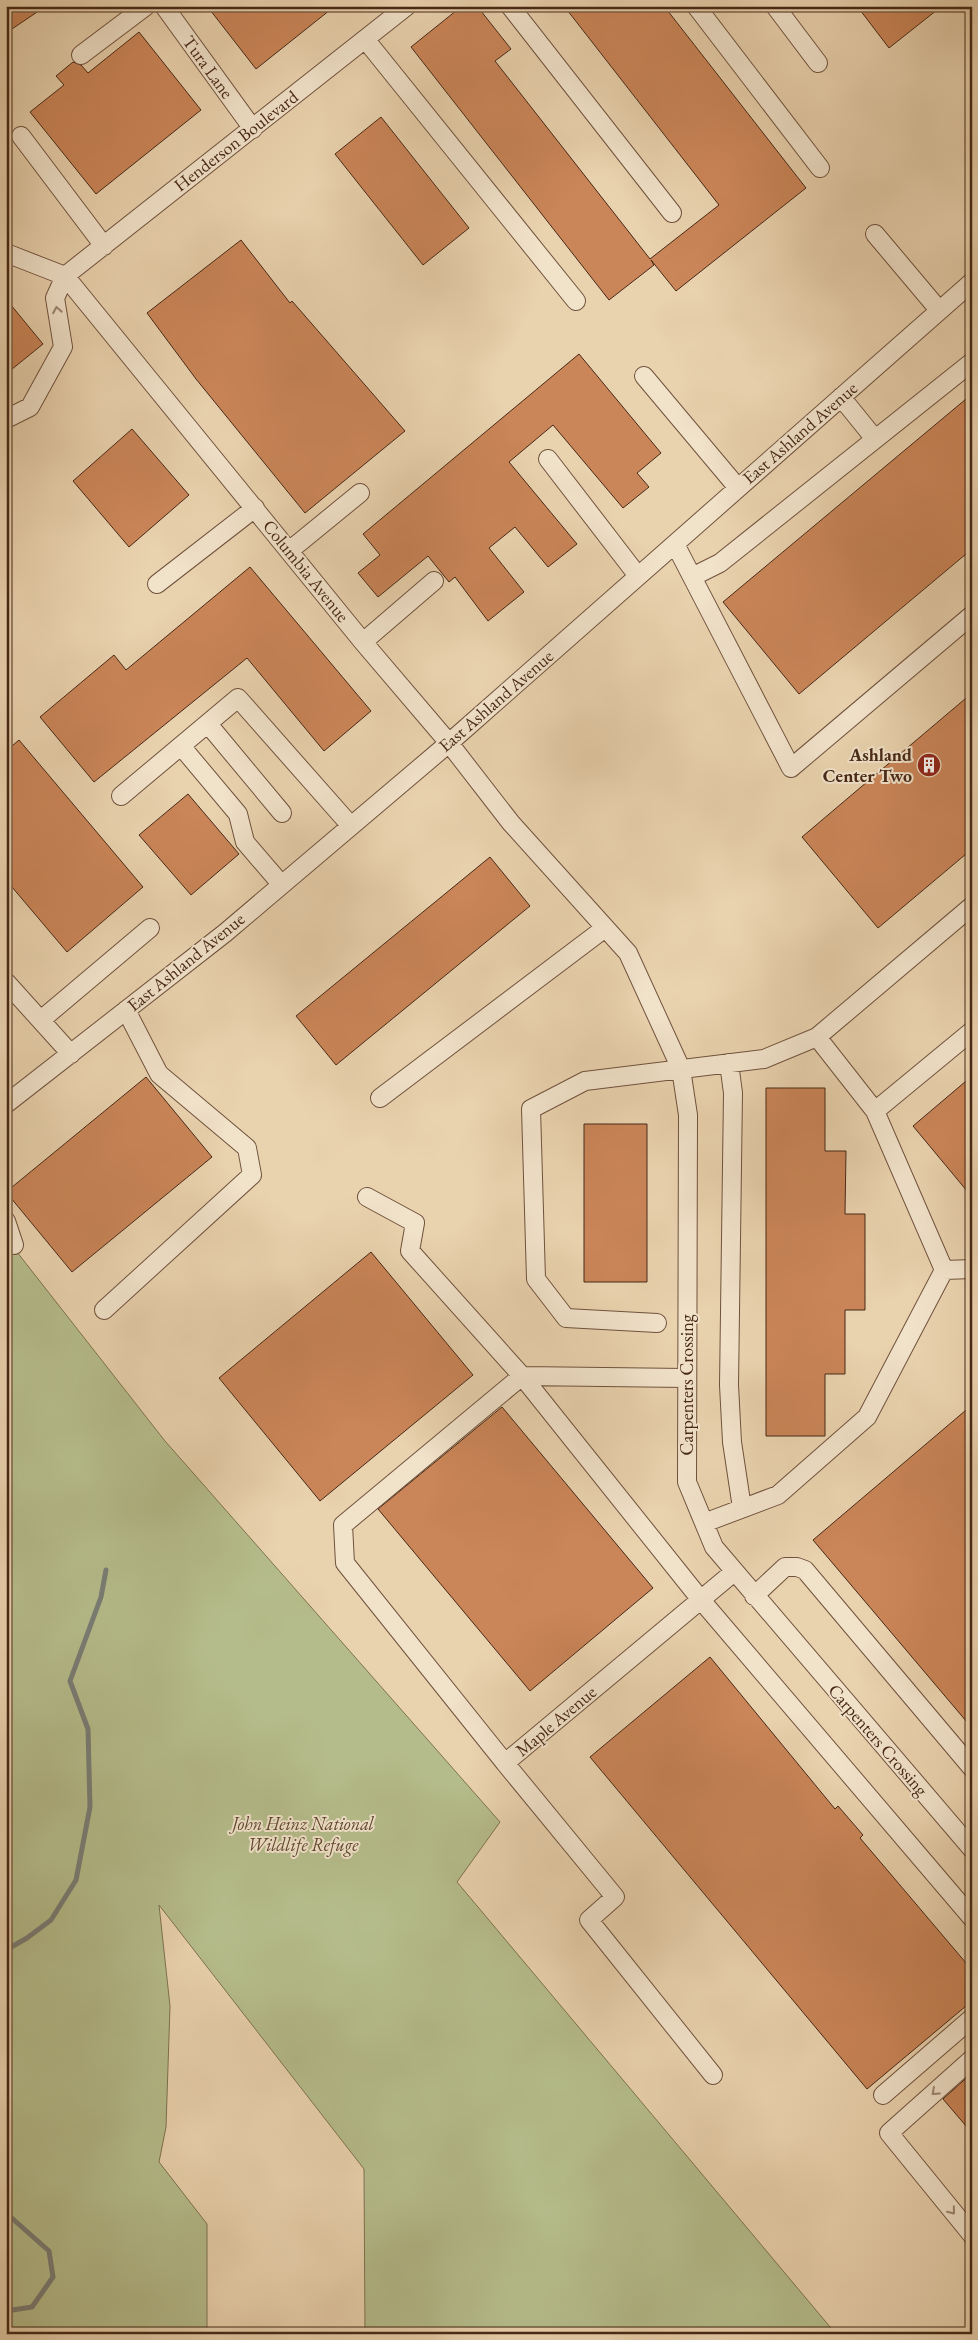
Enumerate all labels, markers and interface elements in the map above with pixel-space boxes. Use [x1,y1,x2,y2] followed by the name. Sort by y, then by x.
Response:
[178,31,239,103] street label: Tura Lane
[169,84,303,196] street label: Henderson Boulevard
[52,306,62,315] one-way arrow
[737,376,862,489] street label: East Ashland Avenue
[258,515,355,627] street label: Columbia Avenue
[433,644,558,757] street label: East Ashland Avenue
[823,743,912,787] place label: Ashland Center Two
[916,752,942,778] building icon: Ashland Center Two
[122,907,249,1016] street label: East Ashland Avenue
[675,1314,698,1456] street label: Carpenters Crossing
[823,1679,933,1801] street label: Carpenters Crossing
[510,1680,601,1761] street label: Maple Avenue
[228,1812,375,1857] park label: John Heinz National Wildlife Refuge
[932,2086,941,2095] one-way arrow
[946,2205,954,2214] one-way arrow

